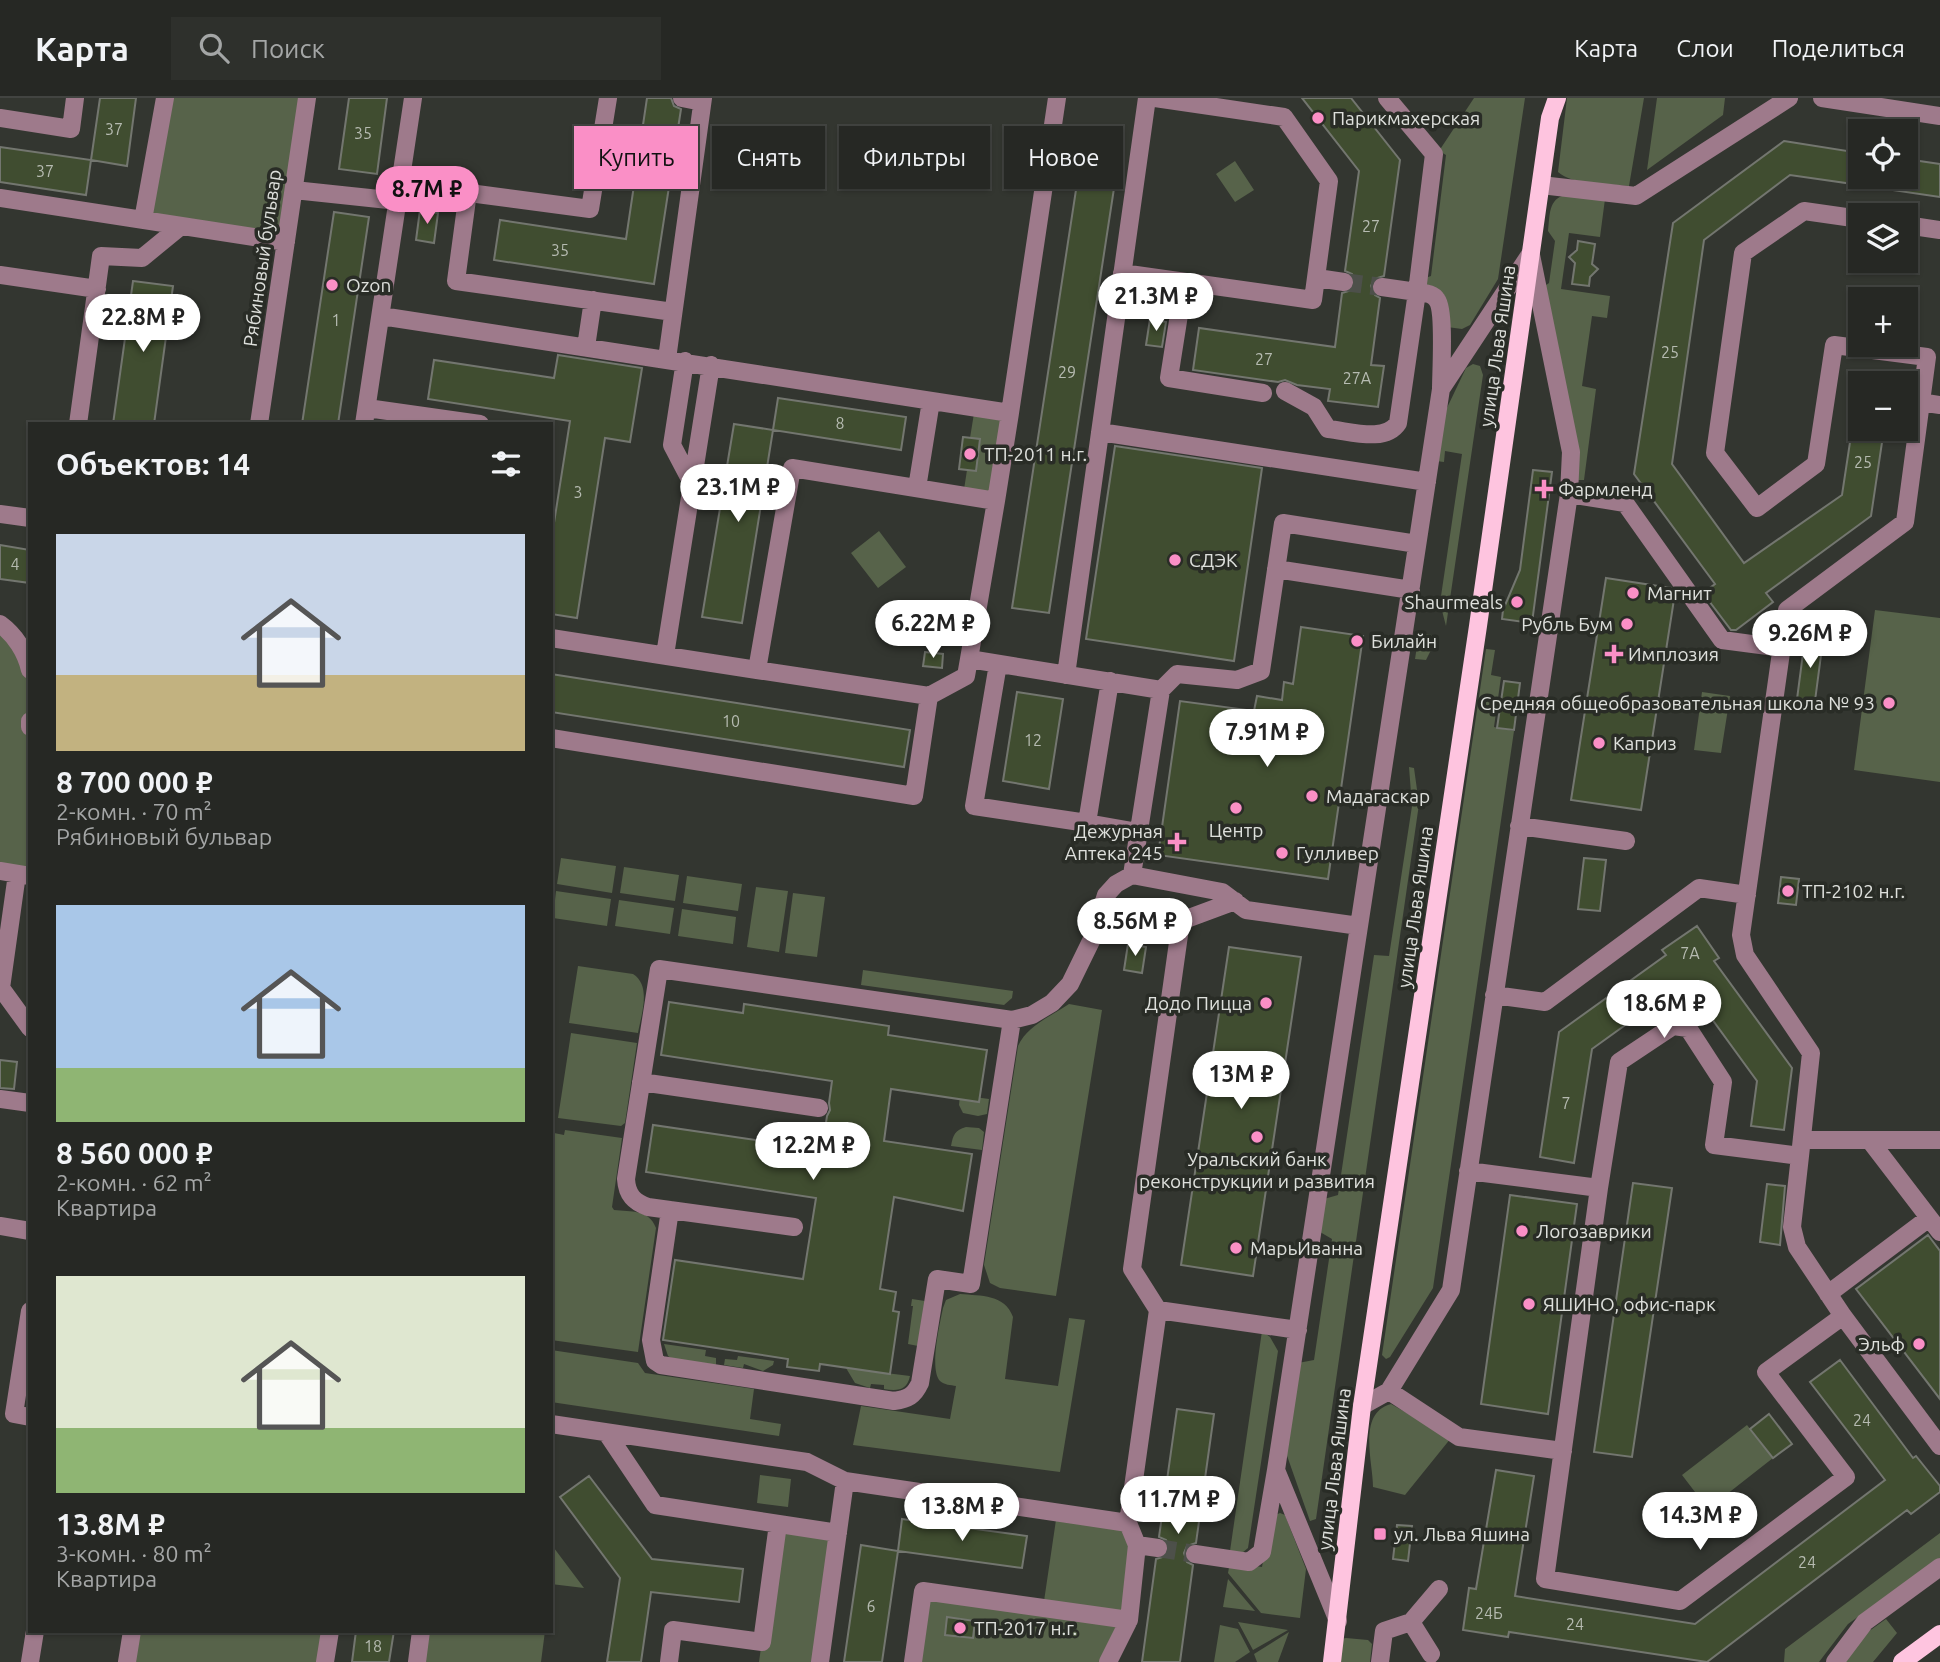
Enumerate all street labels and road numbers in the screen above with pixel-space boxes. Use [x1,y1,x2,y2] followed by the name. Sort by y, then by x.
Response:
[239,168,285,348] street label: Рябиновый бульвар
[1475,264,1519,428] street label: улица Льва Яшина
[1393,825,1437,989] street label: улица Льва Яшина
[1313,1387,1355,1551] street label: улица Льва Яшина

